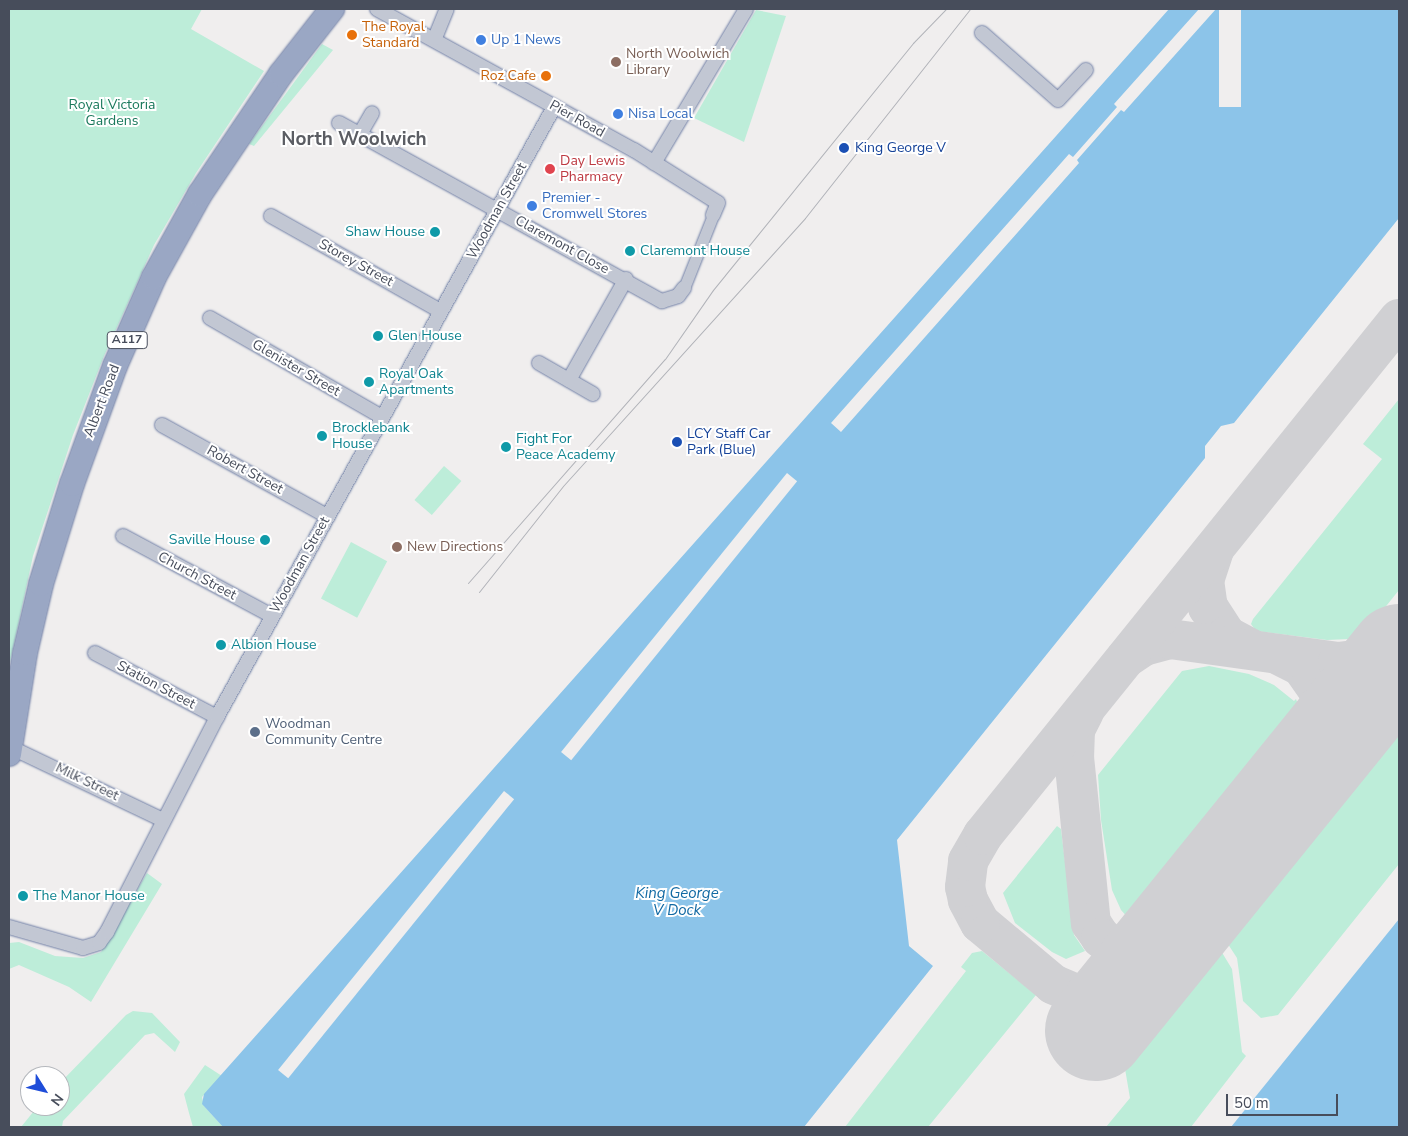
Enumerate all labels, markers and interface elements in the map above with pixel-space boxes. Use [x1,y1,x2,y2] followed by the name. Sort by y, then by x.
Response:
[362,19,425,52] place label: The Royal Standard
[346,29,358,41] marker: The Royal Standard
[491,32,561,48] place label: Up 1 News
[475,34,487,46] marker: Up 1 News
[626,46,730,78] place label: North Woolwich Library
[610,56,622,68] marker: North Woolwich Library
[480,68,536,84] place label: Roz Cafe
[540,70,552,82] marker: Roz Cafe
[69,97,155,130] park label: Royal Victoria Gardens
[546,97,608,141] street label: Pier Road
[628,106,693,122] place label: Nisa Local
[612,108,624,120] marker: Nisa Local
[281,129,427,151] district label: North Woolwich
[855,140,946,156] place label: King George V
[837,141,851,155] marker: King George V
[560,153,625,186] place label: Day Lewis Pharmacy
[464,160,530,262] street label: Woodman Street
[544,163,556,175] marker: Day Lewis Pharmacy
[542,190,647,222] place label: Premier - Cromwell Stores
[526,200,538,212] marker: Premier - Cromwell Stores
[512,212,612,278] street label: Claremont Close
[345,224,425,240] place label: Shaw House
[429,226,441,238] marker: Shaw House
[316,236,396,290] street label: Storey Street
[640,243,750,259] place label: Claremont House
[624,245,636,257] marker: Claremont House
[388,328,462,344] place label: Glen House
[106,330,148,350] road number: A117
[372,330,384,342] marker: Glen House
[249,336,343,400] street label: Glenister Street
[80,362,124,440] street label: Albert Road
[379,366,454,398] place label: Royal Oak Apartments
[363,376,375,388] marker: Royal Oak Apartments
[332,420,410,452] place label: Brocklebank House
[687,426,770,458] place label: LCY Staff Car Park (Blue)
[316,430,328,442] marker: Brocklebank House
[516,431,616,464] place label: Fight For Peace Academy
[671,436,683,448] marker: LCY Staff Car Park (Blue)
[500,441,512,453] marker: Fight For Peace Academy
[204,442,286,498] street label: Robert Street
[267,514,333,616] street label: Woodman Street
[169,532,255,548] place label: Saville House
[259,534,271,546] marker: Saville House
[407,539,503,555] place label: New Directions
[391,541,403,553] marker: New Directions
[155,548,239,604] street label: Church Street
[231,637,317,653] place label: Albion House
[215,639,227,651] marker: Albion House
[114,657,198,713] street label: Station Street
[265,716,382,749] place label: Woodman Community Centre
[249,726,261,738] marker: Woodman Community Centre
[53,760,121,804] street label: Milk Street
[635,884,719,919] water label: King George V Dock
[33,888,145,904] place label: The Manor House
[17,890,29,902] marker: The Manor House
[20,1066,70,1116] north arrow
[1228,1084,1340,1116] scale bar
[46,1090,68,1109] text: N
[1234,1093,1269,1113] text: 50 m

